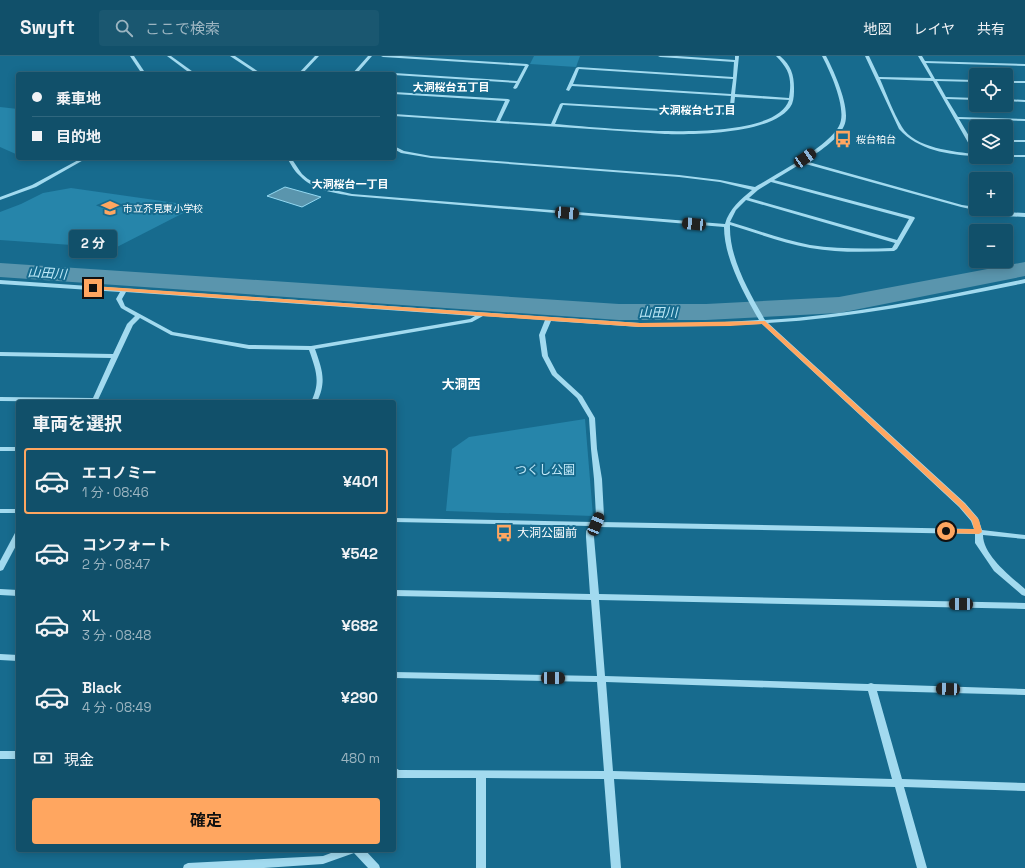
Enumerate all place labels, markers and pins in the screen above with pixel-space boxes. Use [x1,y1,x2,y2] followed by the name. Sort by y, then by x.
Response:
[833,129,853,149] bus stop icon: 桜台柏台
[856,133,896,146] place label: 桜台柏台
[100,198,120,218] school or university icon: 市立芥見東小学校
[123,202,203,215] place label: 市立芥見東小学校
[494,523,514,543] bus stop icon: 大洞公園前
[517,525,577,541] place label: 大洞公園前

